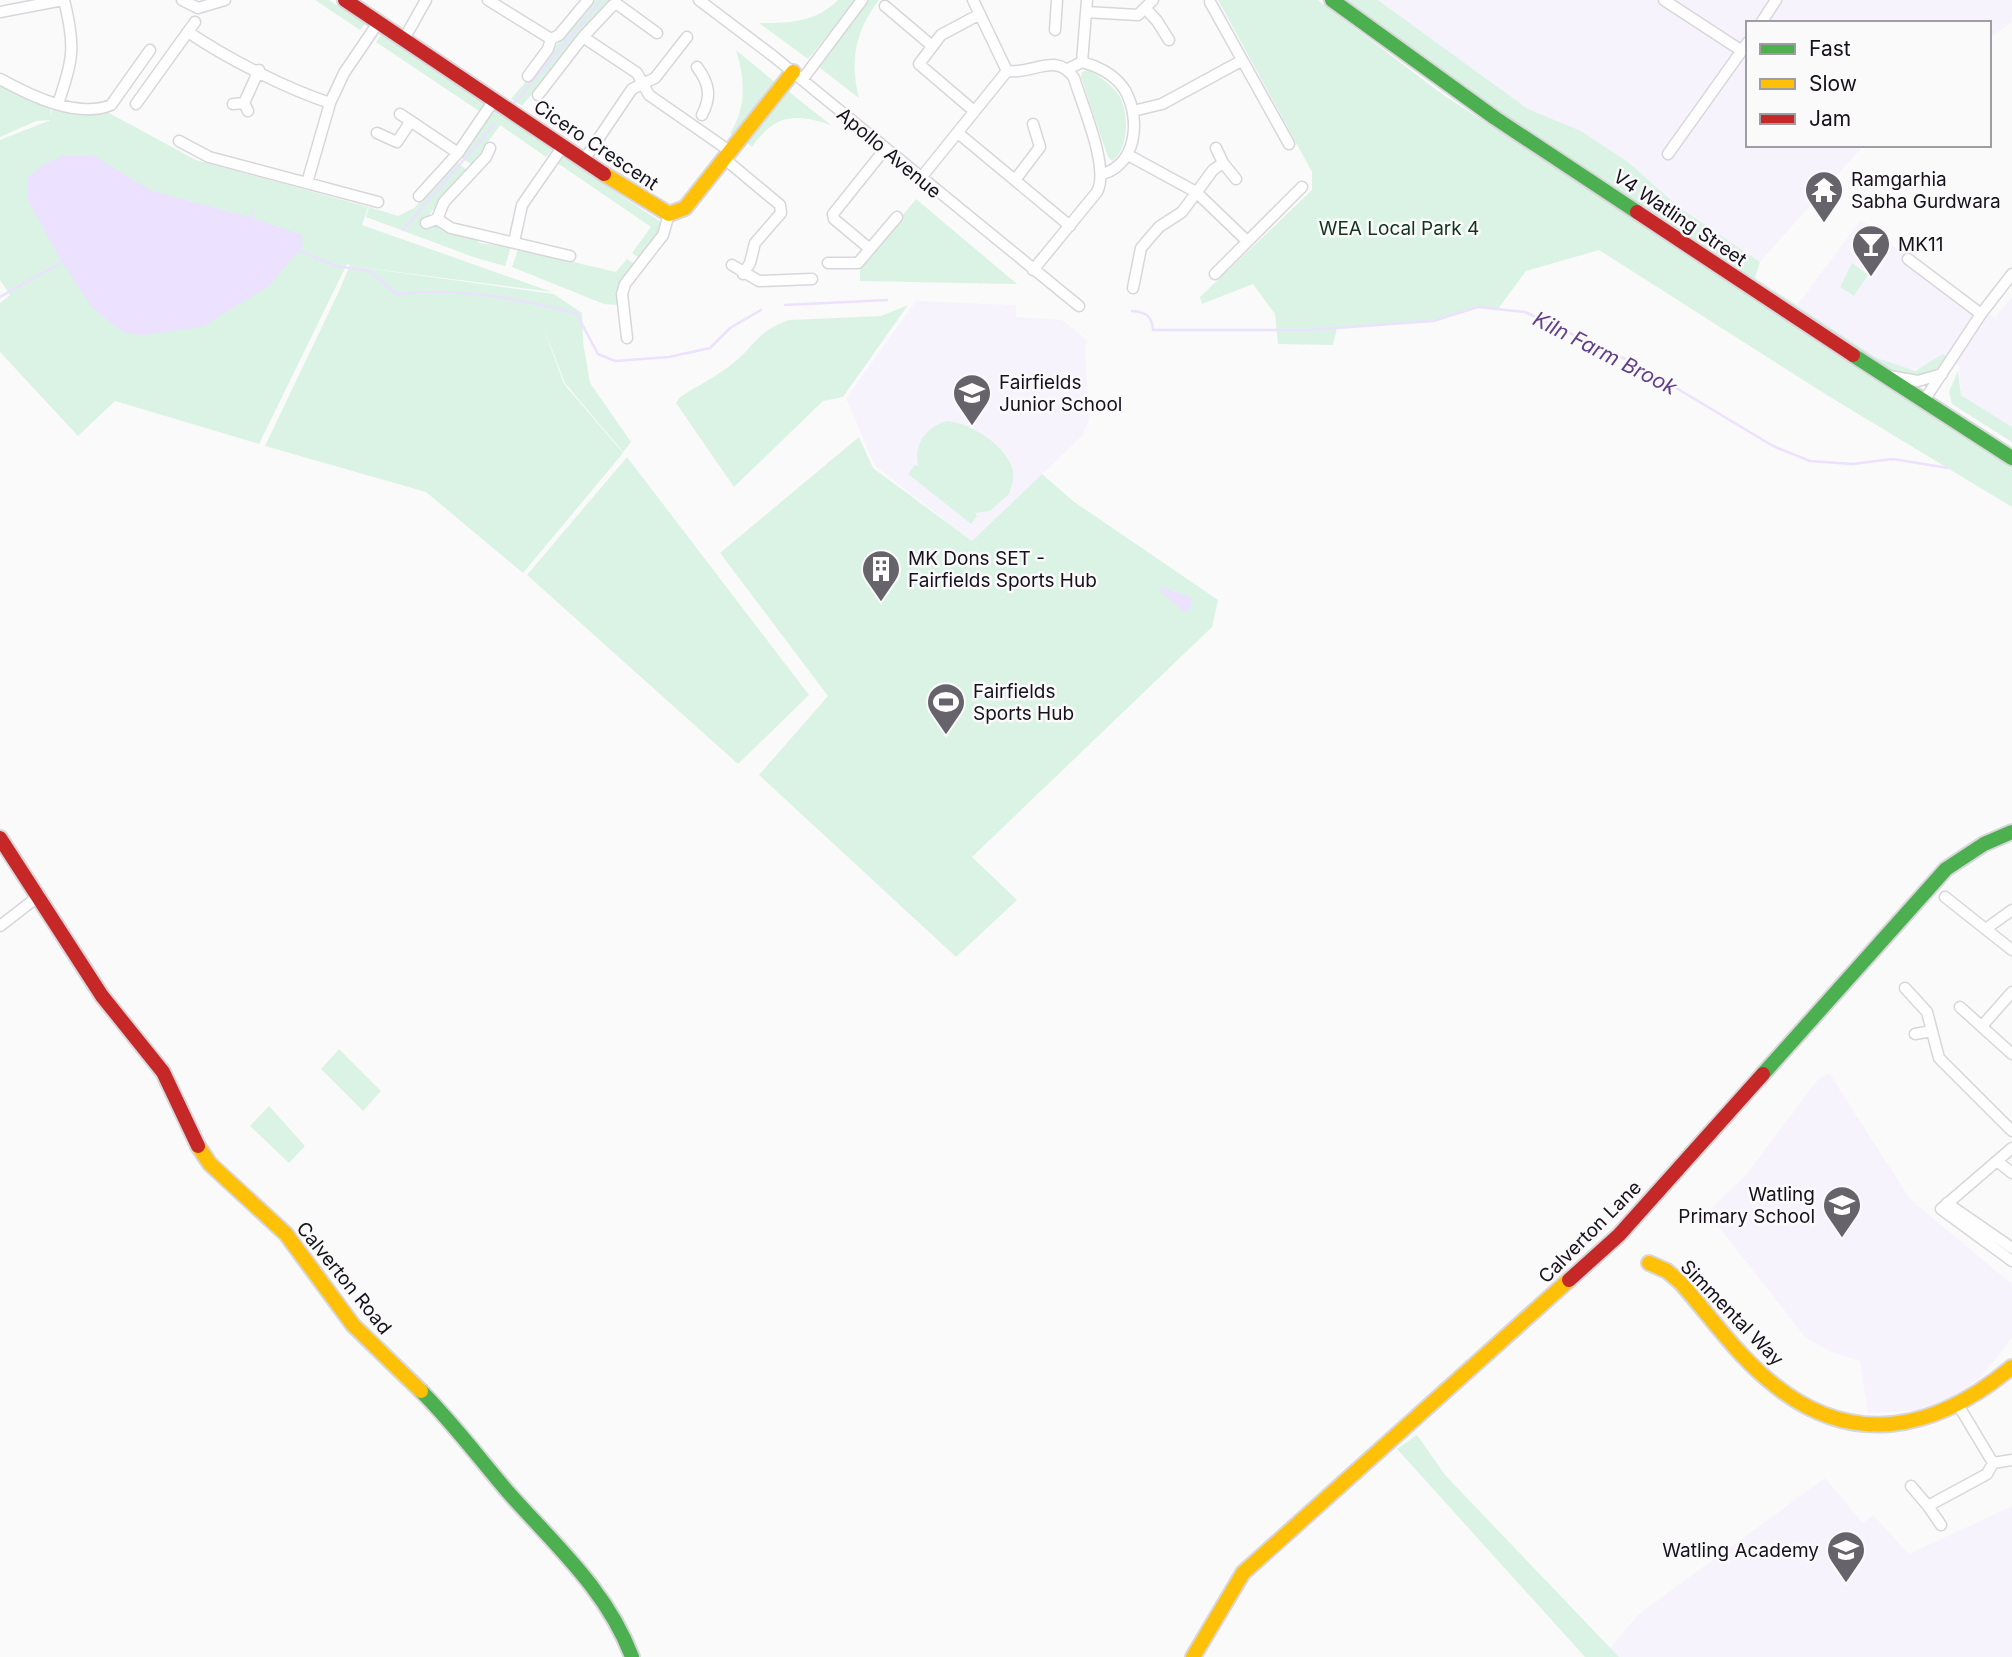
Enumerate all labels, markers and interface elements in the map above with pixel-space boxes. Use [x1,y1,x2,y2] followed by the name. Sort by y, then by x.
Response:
[1746,21,1991,147] legend
[1809,36,1851,61] text: Fast
[1809,71,1857,96] text: Slow
[529,95,663,195] street label: Cicero Crescent
[832,103,946,203] street label: Apollo Avenue
[1809,106,1851,131] text: Jam
[1609,165,1751,271] street label: V4 Watling Street
[1851,168,2001,213] place label: Ramgarhia Sabha Gurdwara
[1803,169,1845,224] temple icon: Ramgarhia Sabha Gurdwara
[1319,217,1479,240] park label: WEA Local Park 4
[1850,223,1892,278] bar icon: MK11
[1898,233,1943,256] place label: MK11
[1529,306,1681,400] water label: Kiln Farm Brook
[999,371,1122,416] place label: Fairfields Junior School
[951,372,993,427] school or university icon: Fairfields Junior School
[908,547,1097,592] place label: MK Dons SET - Fairfields Sports Hub
[860,548,902,603] building icon: MK Dons SET - Fairfields Sports Hub
[973,680,1074,725] place label: Fairfields Sports Hub
[925,681,967,736] sports icon: Fairfields Sports Hub
[1534,1176,1646,1288] street label: Calverton Lane
[1678,1183,1815,1228] place label: Watling Primary School
[1821,1184,1863,1239] school or university icon: Watling Primary School
[292,1217,396,1339] street label: Calverton Road
[1676,1255,1788,1371] street label: Simmental Way
[1825,1529,1867,1584] school or university icon: Watling Academy
[1662,1539,1819,1562] place label: Watling Academy

